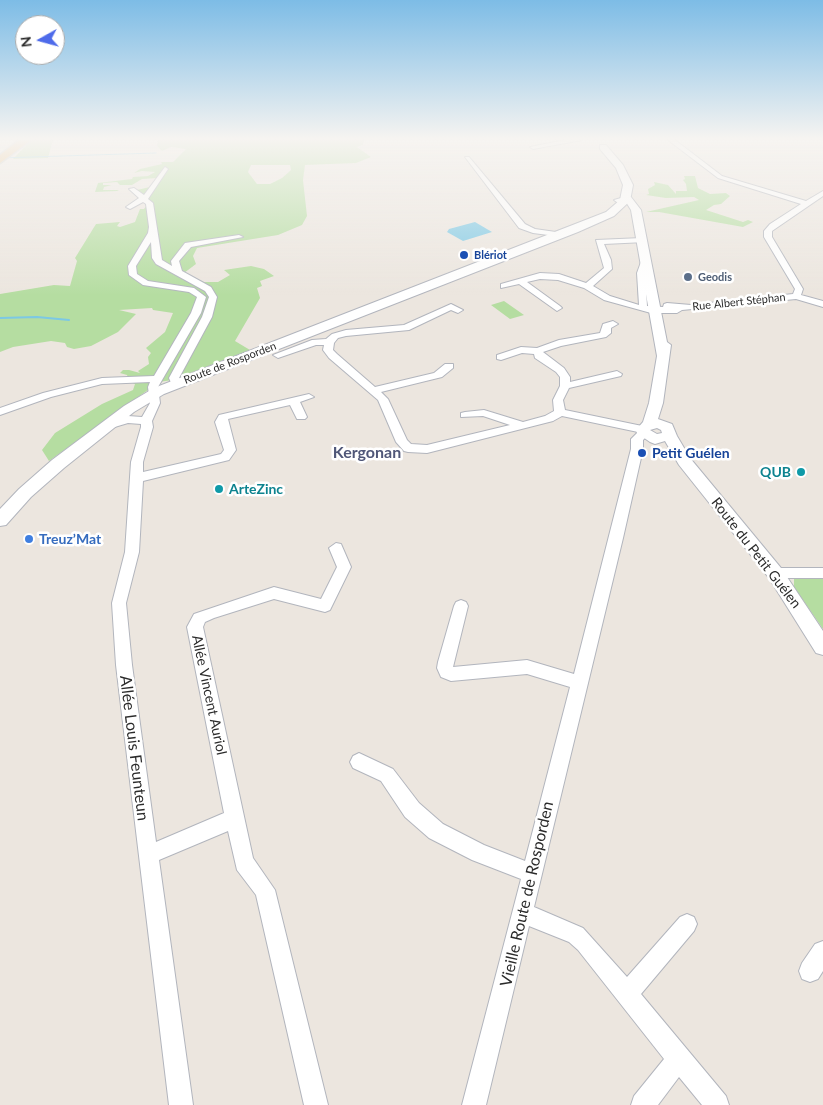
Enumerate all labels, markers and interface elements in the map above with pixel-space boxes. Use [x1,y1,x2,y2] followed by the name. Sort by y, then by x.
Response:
[15,15,65,65] north arrow
[17,35,35,48] text: N
[474,248,507,262] place label: Blériot
[458,249,470,261] marker: Blériot
[698,270,732,284] place label: Geodis
[682,271,694,283] marker: Geodis
[692,291,786,313] street label: Rue Albert Stéphan
[182,339,278,387] street label: Route de Rosporden
[333,443,401,463] district label: Kergonan
[652,445,730,461] place label: Petit Guélen
[636,447,648,459] marker: Petit Guélen
[760,464,791,480] place label: QUB
[795,466,807,478] marker: QUB
[229,481,283,497] place label: ArteZinc
[213,483,225,495] marker: ArteZinc
[708,494,804,612] street label: Route du Petit Guélen
[39,531,101,547] place label: Treuz’Mat
[23,533,35,545] marker: Treuz’Mat
[188,634,230,756] street label: Allée Vincent Auriol
[116,674,152,822] street label: Allée Louis Feunteun
[496,799,558,989] street label: Vieille Route de Rosporden

